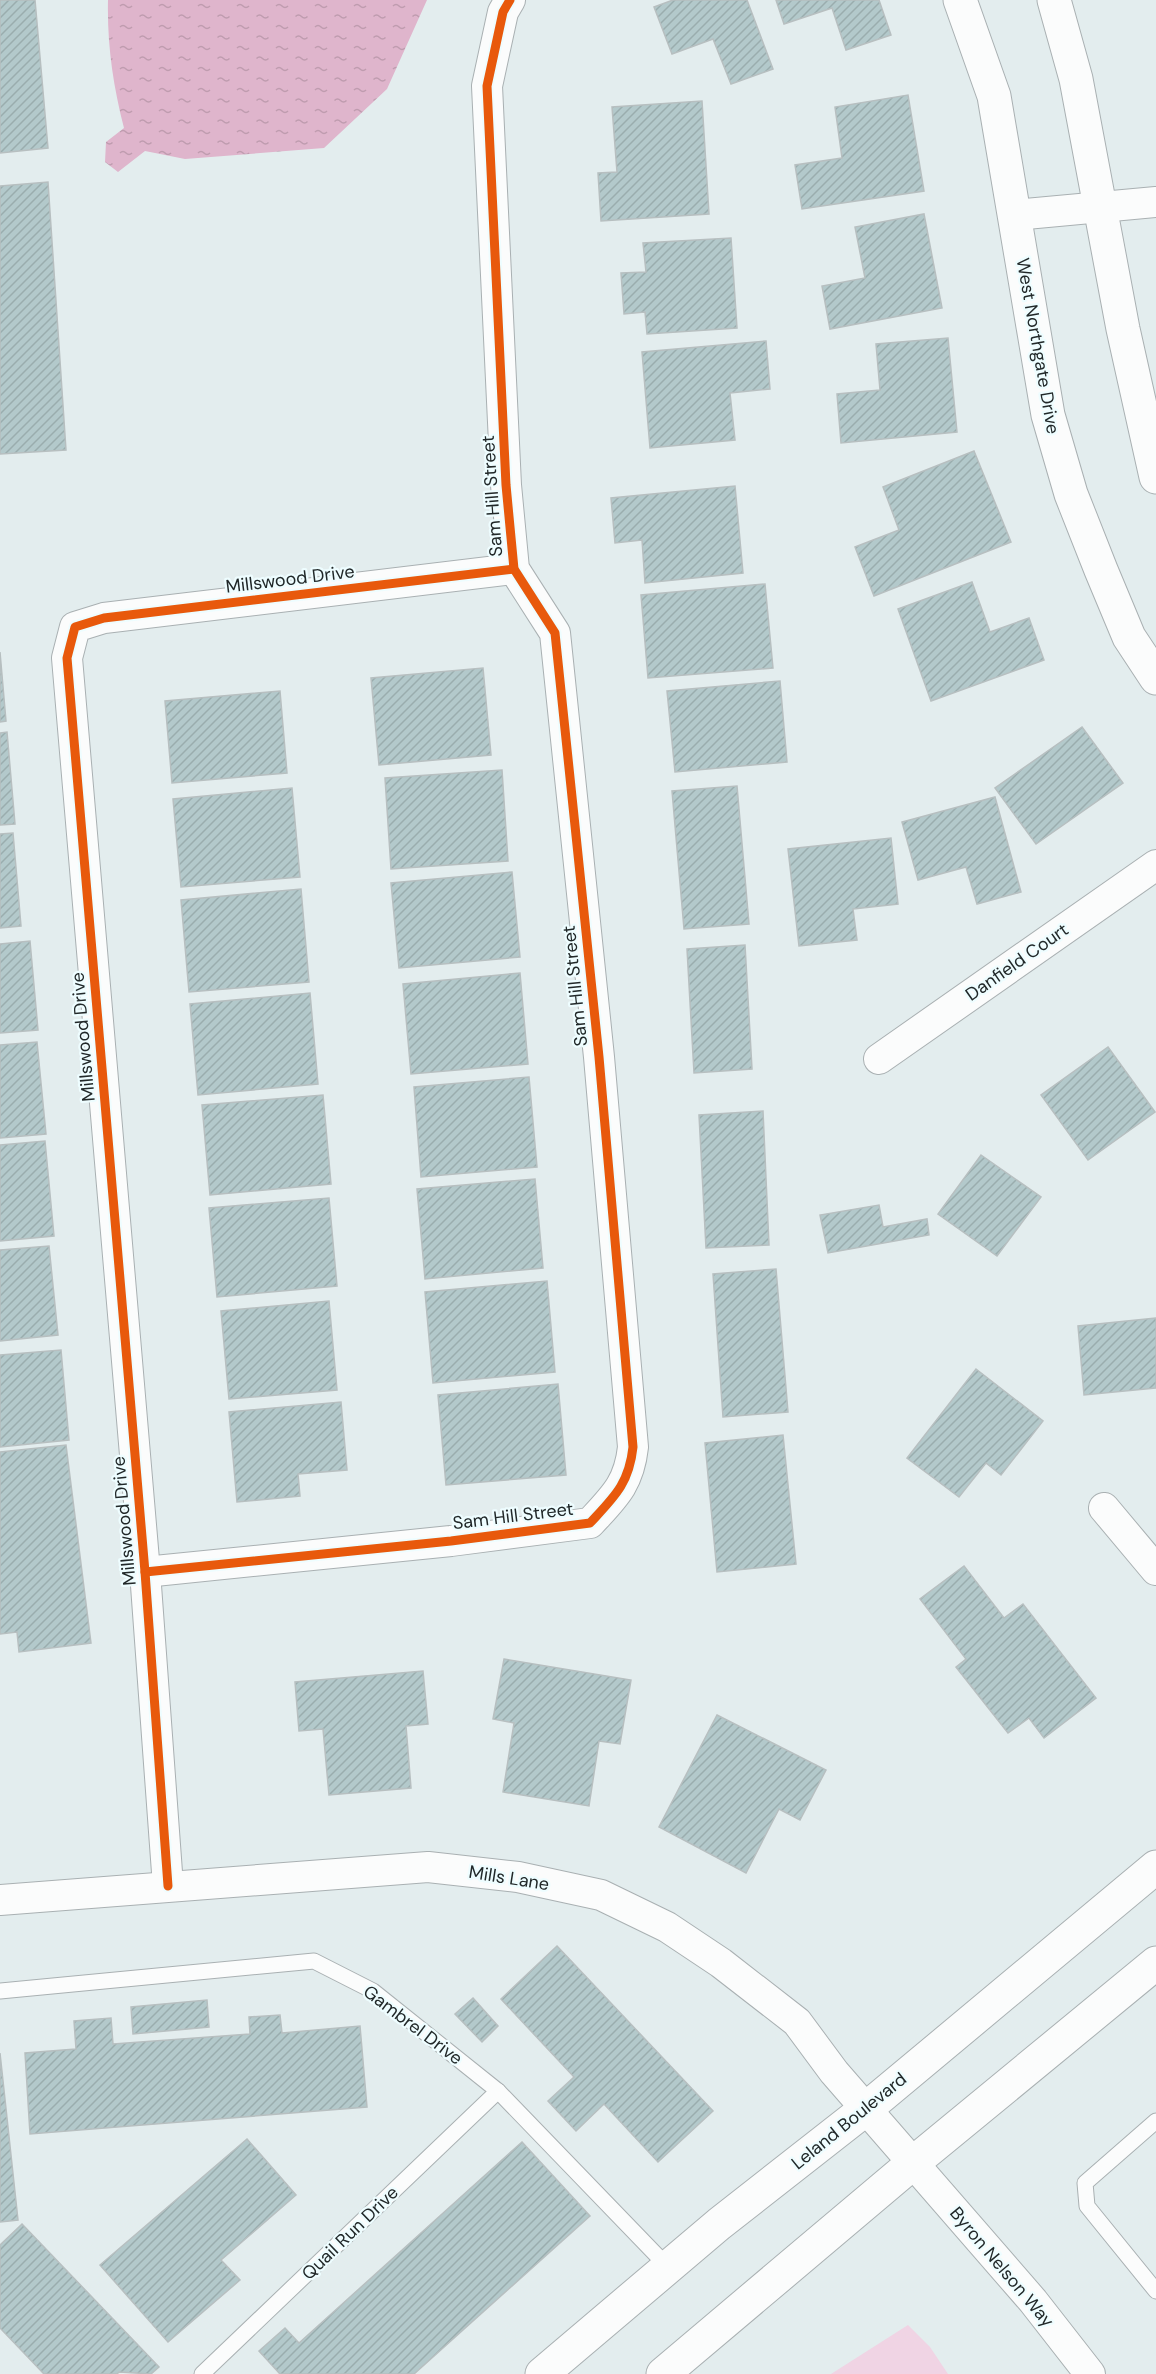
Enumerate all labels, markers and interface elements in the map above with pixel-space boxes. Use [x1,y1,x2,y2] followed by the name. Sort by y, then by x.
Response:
[1011,256,1065,436] street label: West Northgate Drive
[476,435,508,557] street label: Sam Hill Street
[224,559,356,599] street label: Millswood Drive
[961,918,1073,1006] street label: Danfield Court
[557,924,593,1048] street label: Sam Hill Street
[65,971,101,1103] street label: Millswood Drive
[106,1455,142,1587] street label: Millswood Drive
[451,1497,575,1535] street label: Sam Hill Street
[467,1860,551,1896] street label: Mills Lane
[358,1980,468,2070] street label: Gambrel Drive
[786,2067,912,2175] street label: Leland Boulevard
[296,2181,404,2285] street label: Quail Run Drive
[944,2202,1060,2332] street label: Byron Nelson Way

